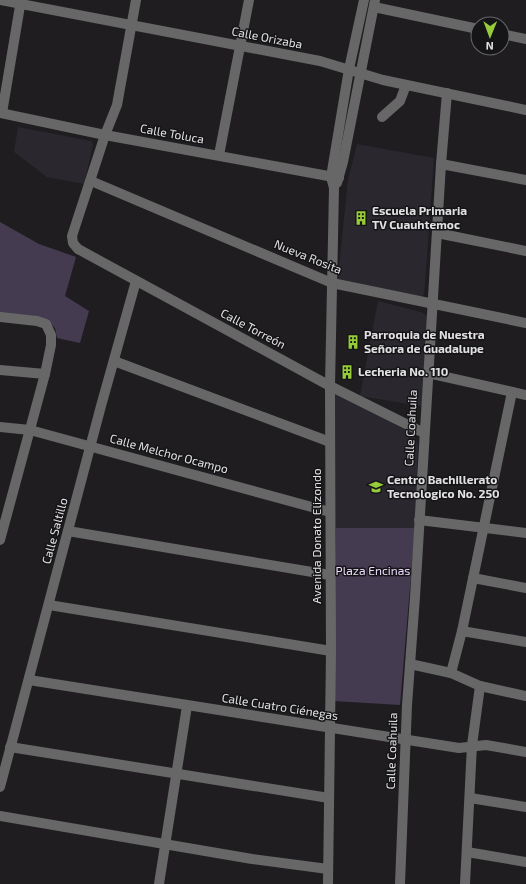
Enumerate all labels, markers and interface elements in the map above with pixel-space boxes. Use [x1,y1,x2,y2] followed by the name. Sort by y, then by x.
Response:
[470,16,510,56] north arrow
[231,23,304,51] street label: Calle Orizaba
[486,40,494,53] text: N
[139,121,205,146] street label: Calle Toluca
[372,203,467,231] place label: Escuela Primaria TV Cuauhtemoc
[353,210,369,226] building icon: Escuela Primaria TV Cuauhtemoc
[273,236,344,276] street label: Nueva Rosita
[219,305,288,351] street label: Calle Torreón
[364,327,485,355] place label: Parroquia de Nuestra Señora de Guadalupe
[345,334,361,350] building icon: Parroquia de Nuestra Señora de Guadalupe
[339,364,355,380] building icon: Lecheria No. 110
[358,364,448,378] place label: Lecheria No. 110
[401,389,419,467] street label: Calle Coahuila
[109,431,230,476] street label: Calle Melchor Ocampo
[309,468,323,604] street label: Avenida Donato Elizondo
[387,472,500,500] place label: Centro Bachillerato Tecnologico No. 250
[368,479,384,495] school or university icon: Centro Bachillerato Tecnologico No. 250
[38,496,70,565] street label: Calle Saltillo
[336,563,410,577] park label: Plaza Encinas
[221,690,339,722] street label: Calle Cuatro Ciénegas
[383,712,399,790] street label: Calle Coahuila

